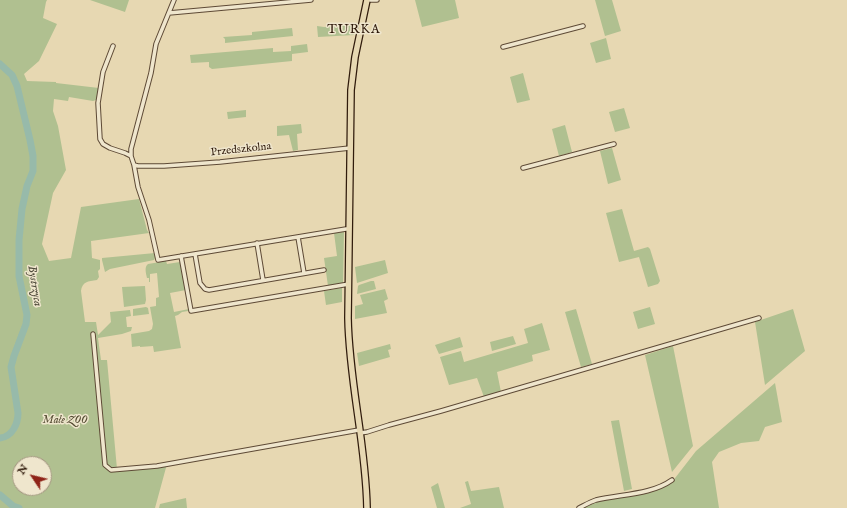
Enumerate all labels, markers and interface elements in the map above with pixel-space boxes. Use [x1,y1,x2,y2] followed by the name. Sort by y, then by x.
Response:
[327,22,381,38] district label: TURKA
[210,140,272,160] street label: Przedszkolna
[24,265,44,307] water label: Bystrzyca
[43,414,87,428] park label: Małe ZOO
[12,456,52,496] north arrow
[15,462,31,478] text: N

